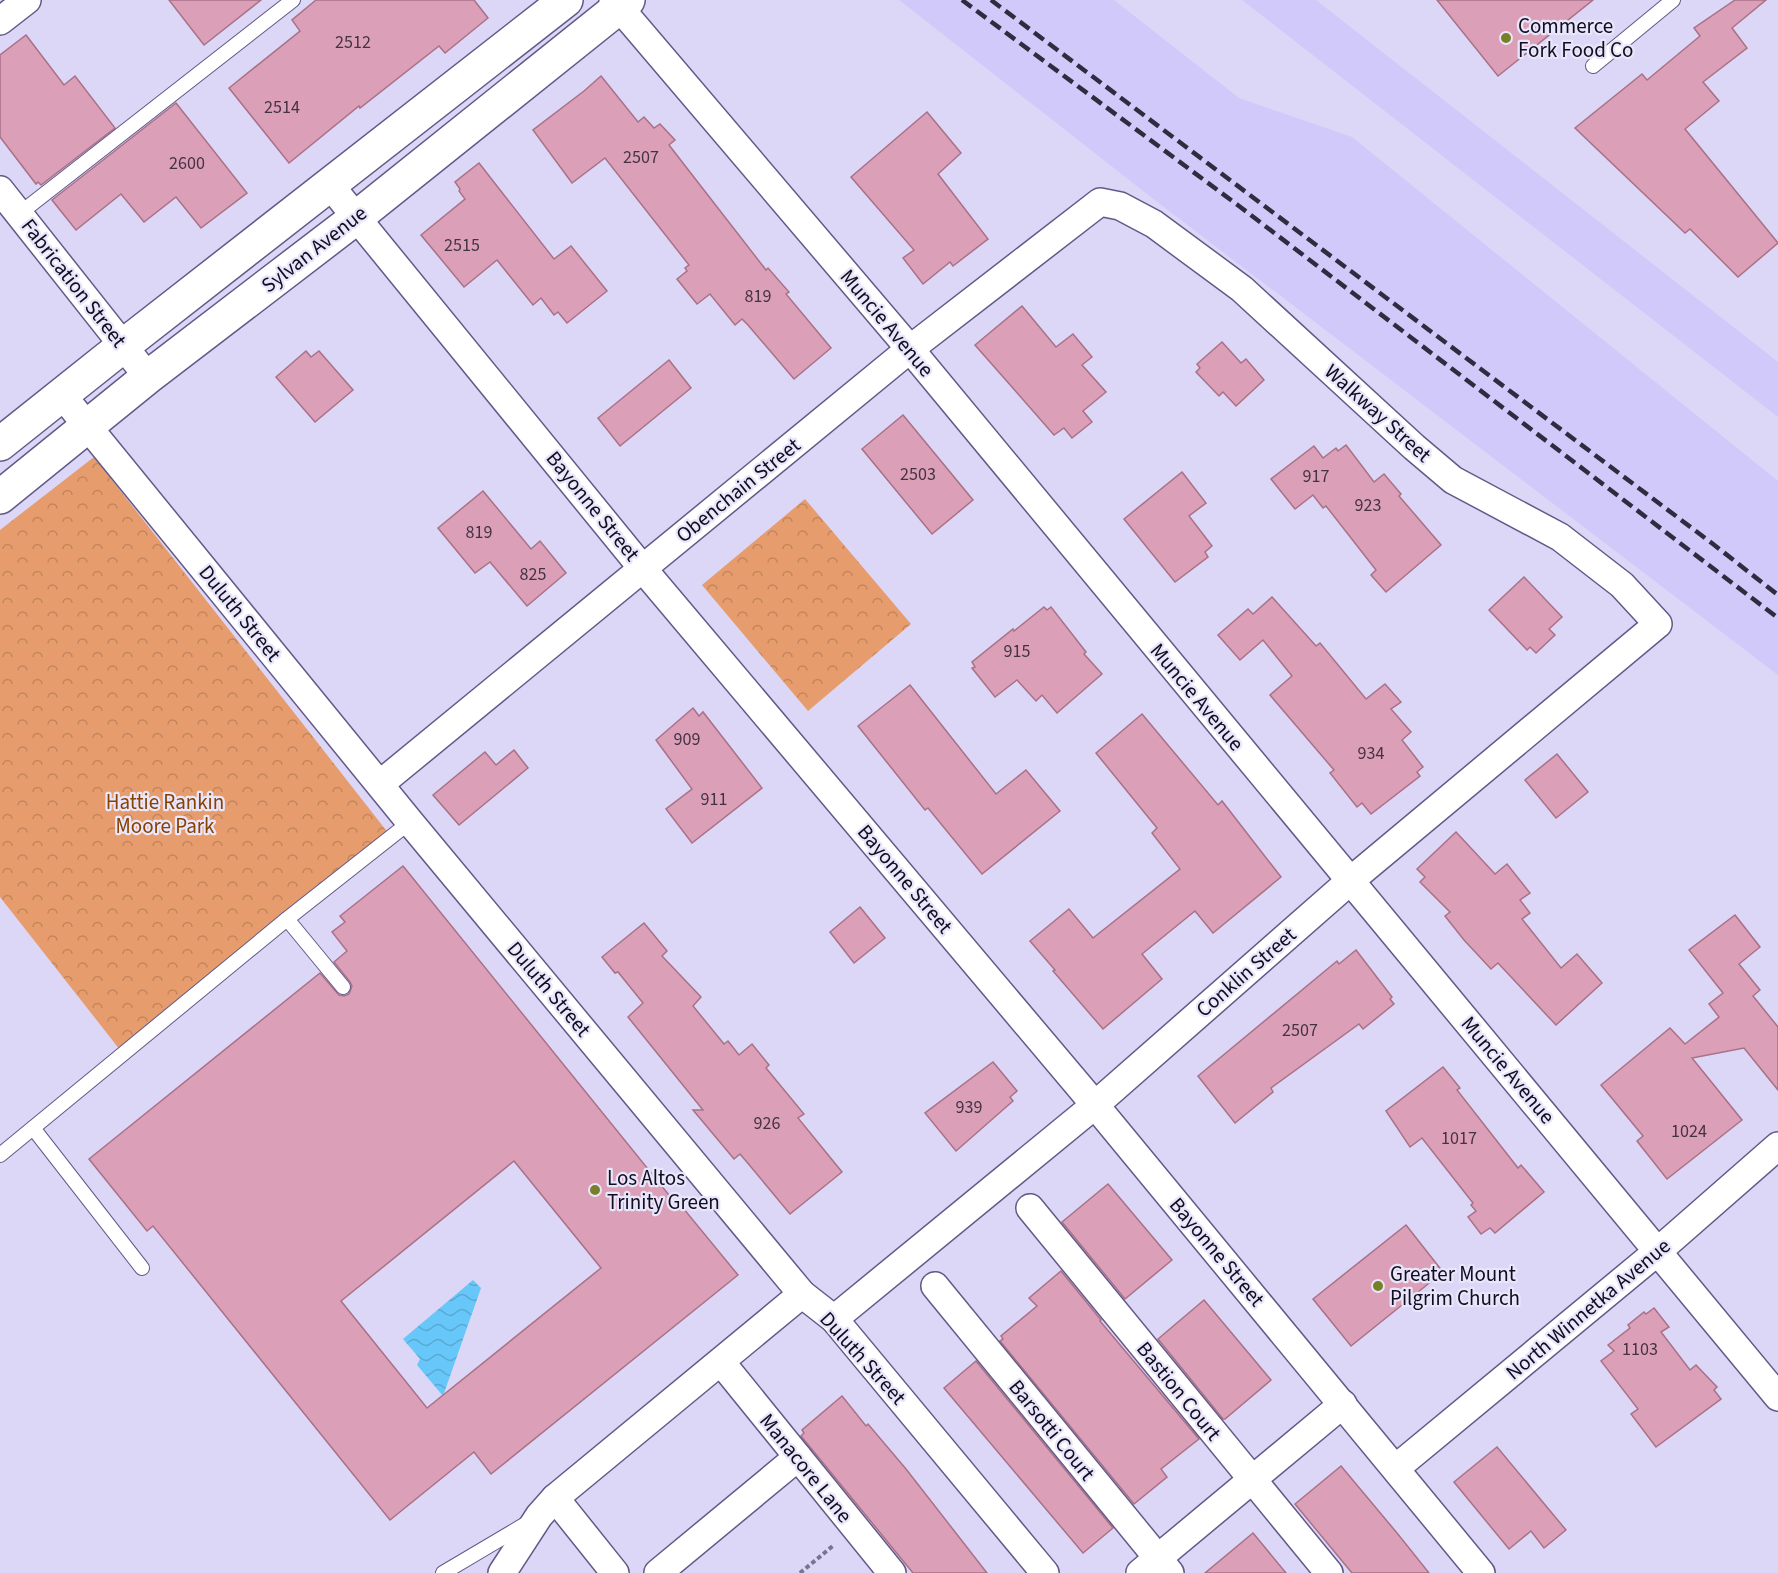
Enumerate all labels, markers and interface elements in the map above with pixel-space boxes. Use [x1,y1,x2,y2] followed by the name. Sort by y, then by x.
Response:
[1518,11,1633,65] place label: Commerce Fork Food Co
[335,30,371,55] house number: 2512
[1499,31,1513,45] marker: Commerce Fork Food Co
[264,95,300,120] house number: 2514
[623,145,659,170] house number: 2507
[169,151,205,176] house number: 2600
[255,198,373,300] street label: Sylvan Avenue
[14,212,134,354] street label: Fabrication Street
[444,233,480,258] house number: 2515
[833,263,941,383] street label: Muncie Avenue
[745,284,771,309] house number: 819
[1318,357,1438,469] street label: Walkway Street
[669,430,807,550] street label: Obenchain Street
[539,444,647,568] street label: Bayonne Street
[900,462,936,487] house number: 2503
[1303,464,1329,489] house number: 917
[1355,493,1381,518] house number: 923
[466,520,492,545] house number: 819
[192,558,288,668] street label: Duluth Street
[520,562,546,587] house number: 825
[1143,637,1251,757] street label: Muncie Avenue
[1004,639,1030,664] house number: 915
[674,727,700,752] house number: 909
[1358,741,1384,766] house number: 934
[106,787,224,841] park label: Hattie Rankin Moore Park
[701,787,727,812] house number: 911
[850,818,960,940] street label: Bayonne Street
[1189,920,1303,1024] street label: Conklin Street
[500,935,598,1043] street label: Duluth Street
[1454,1010,1562,1130] street label: Muncie Avenue
[1282,1018,1318,1043] house number: 2507
[956,1095,982,1120] house number: 939
[754,1111,780,1136] house number: 926
[1671,1119,1707,1144] house number: 1024
[1441,1126,1477,1151] house number: 1017
[607,1163,720,1217] place label: Los Altos Trinity Green
[588,1183,602,1197] marker: Los Altos Trinity Green
[1162,1191,1272,1313] street label: Bayonne Street
[1499,1231,1677,1387] street label: North Winnetka Avenue
[1390,1259,1520,1313] place label: Greater Mount Pilgrim Church
[1371,1279,1385,1293] marker: Greater Mount Pilgrim Church
[813,1305,913,1411] street label: Duluth Street
[1130,1335,1228,1447] street label: Bastion Court
[1622,1337,1658,1362] house number: 1103
[1002,1373,1102,1487] street label: Barsotti Court
[753,1407,859,1529] street label: Manacore Lane

